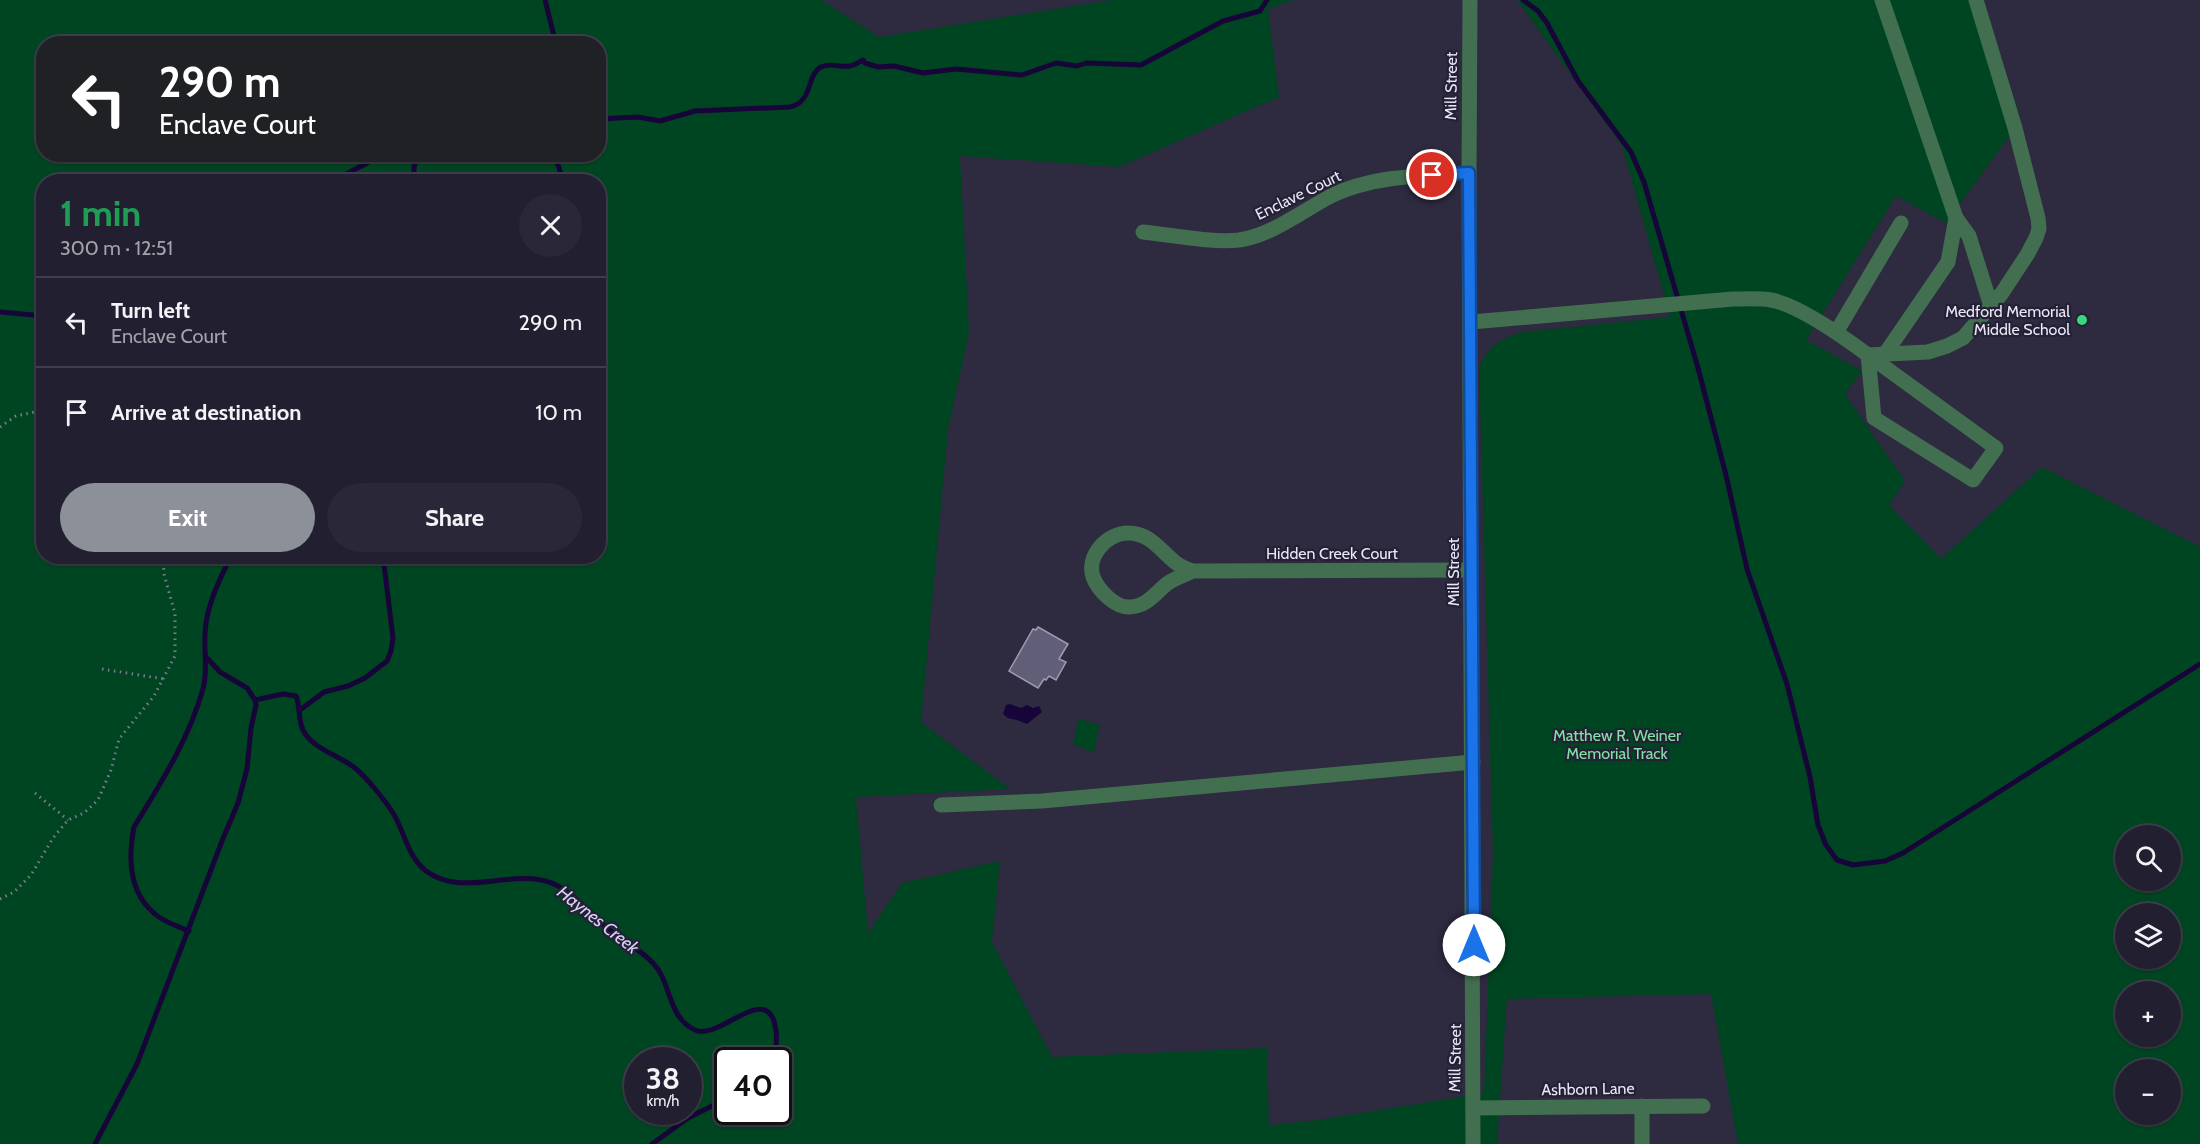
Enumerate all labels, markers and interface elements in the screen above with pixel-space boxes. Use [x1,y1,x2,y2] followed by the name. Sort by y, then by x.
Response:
[1441,51,1461,120] street label: Mill Street
[159,56,280,108] text: 290 m
[60,60,138,138] icon: left
[159,108,316,141] text: Enclave Court
[1406,149,1457,200] pin
[1415,158,1448,191] icon: arrive
[1252,166,1344,224] street label: Enclave Court
[60,191,141,235] text: 1 min
[519,194,582,257] button: close
[60,236,173,260] text: 300 m · 12:51
[111,297,190,324] text: Turn left
[1945,302,2070,339] place label: Medford Memorial Middle School
[60,306,93,339] icon: left
[518,309,582,336] text: 290 m
[2075,313,2089,327] marker: Medford Memorial Middle School
[111,324,227,348] text: Enclave Court
[60,396,93,429] icon: arrive
[111,399,301,426] text: Arrive at destination
[535,399,582,426] text: 10 m
[60,483,315,552] button: Exit
[327,483,582,552] button: Share
[1444,537,1463,606] street label: Mill Street
[1266,544,1399,563] street label: Hidden Creek Court
[1553,726,1682,763] park label: Matthew R. Weiner Memorial Track
[2115,825,2181,1125] map controls
[2115,825,2181,891] button: search
[553,881,644,960] water label: Haynes Creek
[2115,903,2181,969] button: layers
[1442,913,1506,977] position arrow
[2115,981,2181,1047] button: +
[1445,1023,1465,1092] street label: Mill Street
[714,1047,792,1125] speed limit sign: 40
[2115,1059,2181,1125] button: −
[646,1060,680,1097] text: 38
[1541,1079,1635,1099] street label: Ashborn Lane
[647,1092,679,1110] text: km/h

